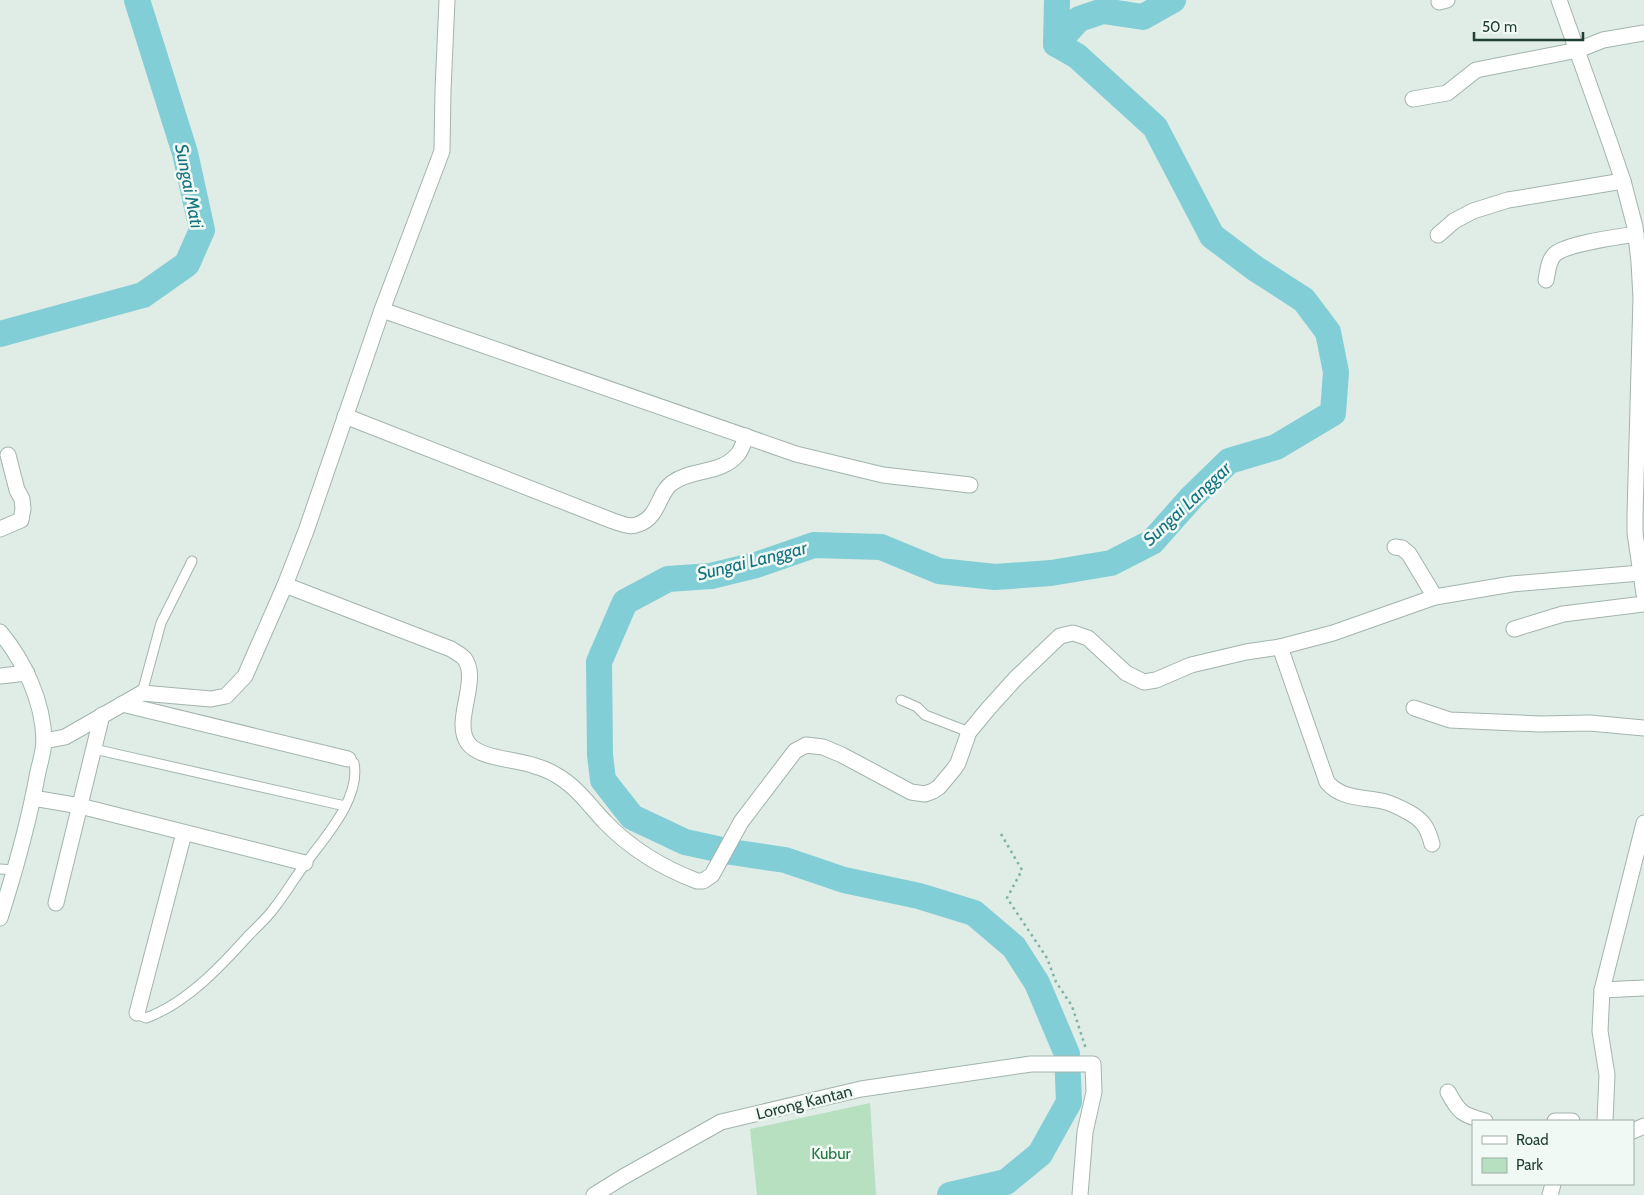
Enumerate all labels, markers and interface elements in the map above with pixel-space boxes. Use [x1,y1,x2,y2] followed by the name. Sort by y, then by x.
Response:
[1474,10,1583,42] scale bar
[1482,18,1517,36] text: 50 m
[170,142,208,231] water label: Sungai Mati
[1138,457,1237,550] water label: Sungai Langgar
[695,536,811,585] water label: Sungai Langgar
[754,1081,854,1124] street label: Lorong Kantan
[1472,1120,1634,1185] legend
[1516,1131,1549,1149] text: Road
[811,1144,852,1163] park label: Kubur
[1516,1156,1543,1174] text: Park

